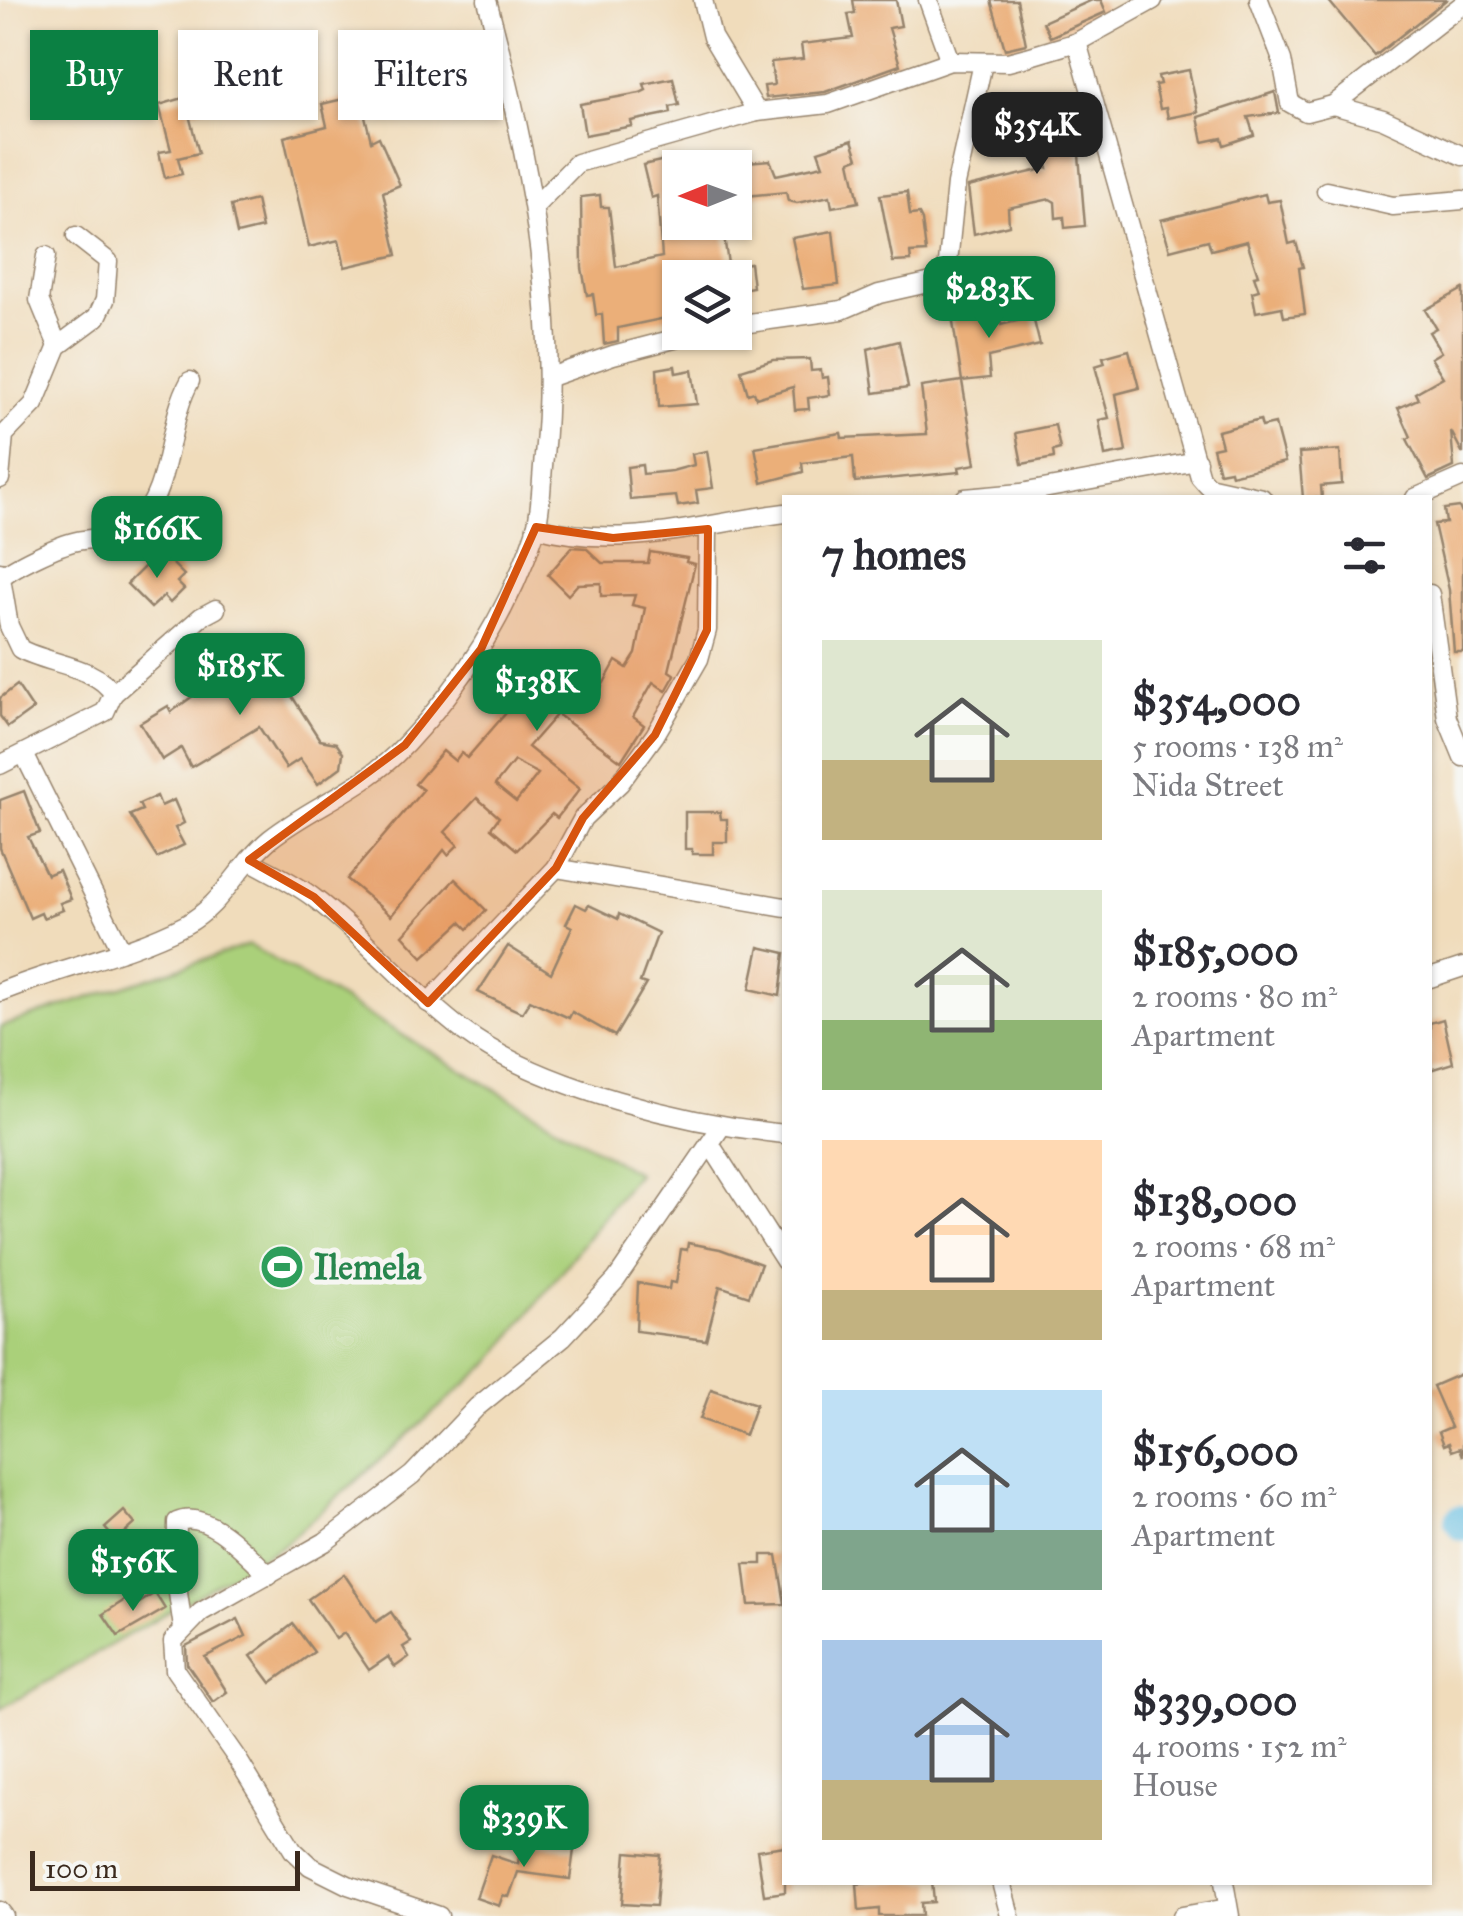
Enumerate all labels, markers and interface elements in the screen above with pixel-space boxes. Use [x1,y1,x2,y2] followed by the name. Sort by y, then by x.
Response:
[30,30,158,120] chip: Buy
[178,30,318,120] chip: Rent
[338,30,503,120] chip: Filters
[967,92,1107,177] pin: $354K
[994,105,1080,144] text: $354K
[662,150,752,240] north arrow
[662,150,752,350] map controls
[919,256,1059,341] pin: $283K
[662,260,752,350] button: layers
[945,269,1033,308] text: $283K
[87,496,227,581] pin: $166K
[113,509,201,548] text: $166K
[1337,528,1392,583] icon: filters
[822,529,966,581] text: 7 homes
[170,633,310,718] pin: $185K
[197,646,283,685] text: $185K
[467,649,607,734] pin: $138K
[495,662,579,701] text: $138K
[1132,675,1301,727] text: $354,000
[902,680,1022,800] icon: home
[1132,727,1343,766] text: 5 rooms · 138 m²
[1132,766,1284,805] text: Nida Street
[1132,925,1299,977] text: $185,000
[902,930,1022,1050] icon: home
[1132,977,1337,1016] text: 2 rooms · 80 m²
[1132,1016,1275,1055] text: Apartment
[1132,1175,1297,1227] text: $138,000
[902,1180,1022,1300] icon: home
[1132,1227,1335,1266] text: 2 rooms · 68 m²
[259,1244,305,1290] sports icon: Ilemela
[314,1246,422,1289] place label: Ilemela
[1132,1266,1275,1305] text: Apartment
[1132,1425,1299,1477] text: $156,000
[902,1430,1022,1550] icon: home
[1132,1477,1337,1516] text: 2 rooms · 60 m²
[1132,1516,1275,1555] text: Apartment
[63,1529,203,1614] pin: $156K
[90,1542,176,1581] text: $156K
[1132,1675,1298,1727] text: $339,000
[902,1680,1022,1800] icon: home
[1132,1727,1347,1766] text: 4 rooms · 152 m²
[1132,1766,1218,1805] text: House
[454,1785,594,1870] pin: $339K
[482,1798,566,1837] text: $339K
[30,1846,300,1890] scale bar
[45,1851,118,1886] text: 100 m

